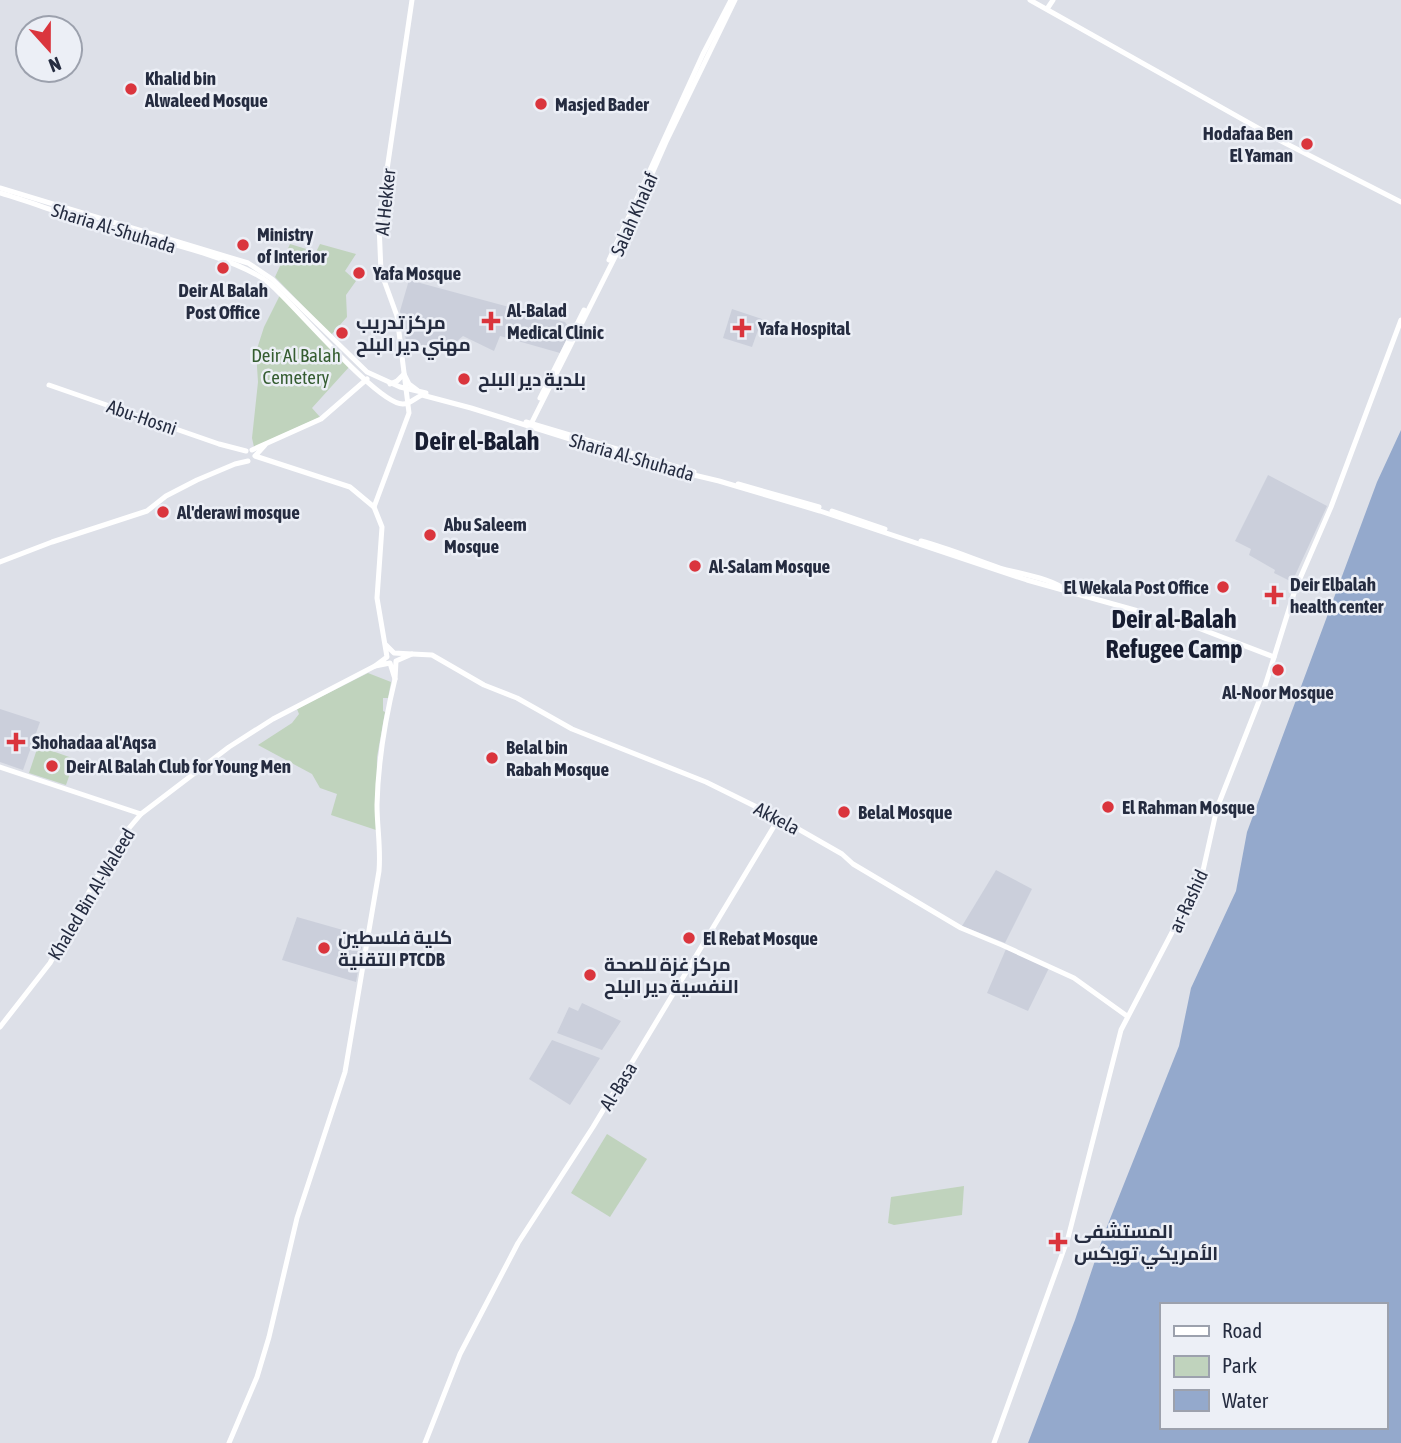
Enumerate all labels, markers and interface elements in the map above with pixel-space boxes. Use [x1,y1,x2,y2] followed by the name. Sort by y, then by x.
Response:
[14,14,84,84] north arrow
[46,53,64,77] text: N
[144,67,268,111] place label: Khalid bin Alwaleed Mosque
[123,81,139,97] marker: Khalid bin Alwaleed Mosque
[555,93,649,115] place label: Masjed Bader
[533,96,549,112] marker: Masjed Bader
[1203,122,1293,166] place label: Hodafaa Ben El Yaman
[1299,136,1315,152] marker: Hodafaa Ben El Yaman
[371,167,399,237] street label: Al Hekker
[606,169,662,259] street label: Salah Khalaf
[49,199,179,257] street label: Sharia Al-Shuhada
[257,223,327,267] place label: Ministry of Interior
[235,237,251,253] marker: Ministry of Interior
[215,260,231,276] marker: Deir Al Balah Post Office
[372,262,461,284] place label: Yafa Mosque
[351,265,367,281] marker: Yafa Mosque
[178,279,268,323] place label: Deir Al Balah Post Office
[506,299,604,343] place label: Al-Balad Medical Clinic
[356,311,471,360] place label: مركز تدريب مهني دير البلح
[481,311,501,331] marker: Al-Balad Medical Clinic
[757,317,851,339] place label: Yafa Hospital
[732,318,752,338] marker: Yafa Hospital
[334,325,350,341] marker: مركز تدريب مهني دير البلح
[251,344,341,388] park label: Deir Al Balah Cemetery
[478,368,586,393] place label: بلدية دير البلح
[456,371,472,387] marker: بلدية دير البلح
[104,395,180,439] street label: Abu-Hosni
[415,426,539,456] district label: Deir el-Balah
[567,429,697,485] street label: Sharia Al-Shuhada
[176,501,300,523] place label: Al'derawi mosque
[155,504,171,520] marker: Al'derawi mosque
[443,513,527,557] place label: Abu Saleem Mosque
[422,527,438,543] marker: Abu Saleem Mosque
[708,555,831,577] place label: Al-Salam Mosque
[687,558,703,574] marker: Al-Salam Mosque
[1290,573,1384,617] place label: Deir Elbalah health center
[1064,576,1209,598] place label: El Wekala Post Office
[1215,579,1231,595] marker: El Wekala Post Office
[1264,585,1284,605] marker: Deir Elbalah health center
[1105,604,1243,664] district label: Deir al-Balah Refugee Camp
[1270,662,1286,678] marker: Al-Noor Mosque
[1221,681,1334,703] place label: Al-Noor Mosque
[32,731,156,753] place label: Shohadaa al'Aqsa
[6,732,26,752] marker: Shohadaa al'Aqsa
[506,736,610,780] place label: Belal bin Rabah Mosque
[484,750,500,766] marker: Belal bin Rabah Mosque
[66,755,291,777] place label: Deir Al Balah Club for Young Men
[44,758,60,774] marker: Deir Al Balah Club for Young Men
[1122,796,1255,818] place label: El Rahman Mosque
[751,797,803,839] street label: Akkela
[1100,799,1116,815] marker: El Rahman Mosque
[858,801,953,823] place label: Belal Mosque
[836,804,852,820] marker: Belal Mosque
[43,824,139,964] street label: Khaled Bin Al-Waleed
[1164,866,1212,936] street label: ar-Rashid
[338,926,452,970] place label: كلية فلسطين التقنية PTCDB
[703,927,818,949] place label: El Rebat Mosque
[681,930,697,946] marker: El Rebat Mosque
[316,940,332,956] marker: كلية فلسطين التقنية PTCDB
[604,953,739,1000] place label: مركز غزة للصحة النفسية دير البلح
[582,967,598,983] marker: مركز غزة للصحة النفسية دير البلح
[595,1058,641,1114] street label: Al-Basa
[1074,1220,1218,1269] place label: المستشفى الأمريكي تويكس
[1048,1232,1068,1252] marker: المستشفى الأمريكي تويكس
[1160,1303,1387,1429] legend
[1222,1318,1262,1342] text: Road
[1222,1353,1257,1377] text: Park
[1222,1388,1269,1412] text: Water

